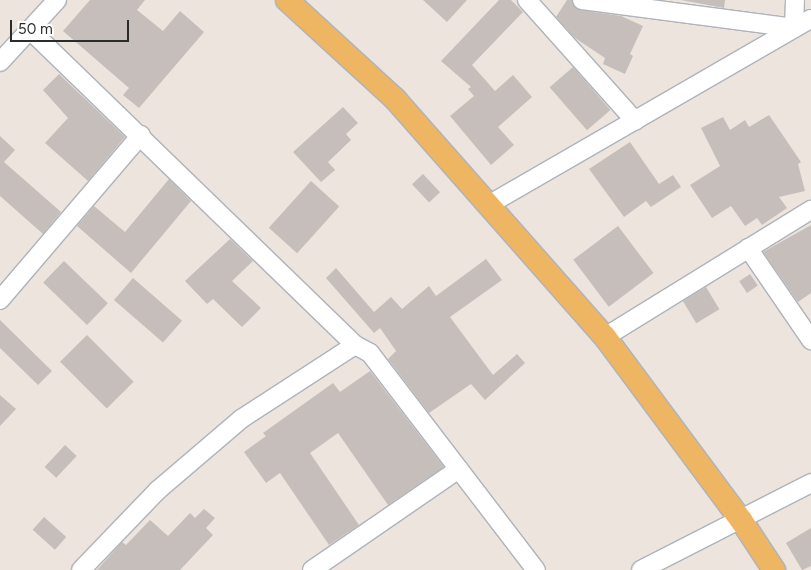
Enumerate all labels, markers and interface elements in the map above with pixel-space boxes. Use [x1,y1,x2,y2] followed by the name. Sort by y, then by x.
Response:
[12,10,131,42] scale bar
[18,20,53,38] text: 50 m

